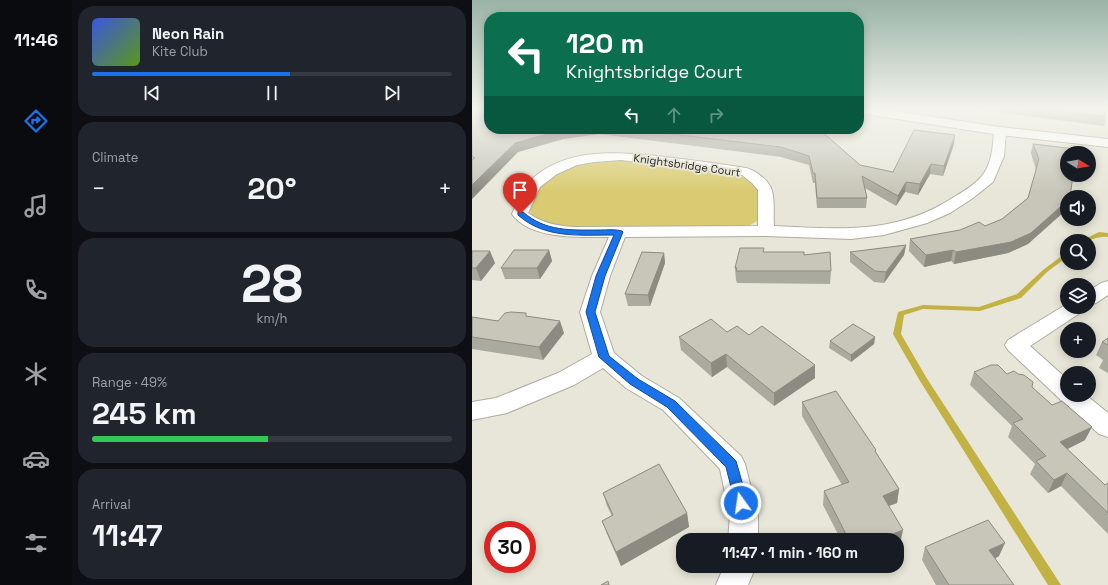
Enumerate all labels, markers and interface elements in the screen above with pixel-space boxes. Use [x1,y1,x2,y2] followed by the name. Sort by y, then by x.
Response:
[152,24,224,43] text: Neon Rain
[566,25,644,61] text: 120 m
[14,28,58,51] text: 11:46
[500,28,552,80] icon: left
[152,43,208,60] text: Kite Club
[566,60,743,83] text: Knightsbridge Court
[141,82,163,104] icon: previous
[261,82,283,104] icon: pause
[381,82,403,104] icon: next
[621,104,643,126] icon: left
[663,104,685,126] icon: ahead
[705,104,727,126] icon: right
[22,107,50,135] icon: directions
[1060,146,1096,182] north arrow
[1060,146,1096,402] map controls
[92,149,138,166] text: Climate
[633,151,741,179] street label: Knightsbridge Court
[247,169,297,208] text: 20°
[503,173,537,214] pin
[92,174,106,202] text: −
[438,174,452,202] text: +
[509,179,531,201] icon: arrive
[1060,190,1096,226] button: sound
[22,192,50,220] icon: music
[1060,234,1096,270] button: search
[241,251,303,317] text: 28
[22,276,50,304] icon: phone
[1060,278,1096,314] button: layers
[257,310,287,327] text: km/h
[1060,322,1096,358] button: +
[22,360,50,388] icon: climate
[1060,366,1096,402] button: −
[92,374,167,391] text: Range · 49%
[92,394,197,433] text: 245 km
[22,445,50,473] icon: car
[720,482,762,524] position arrow
[92,496,131,513] text: Arrival
[92,516,163,555] text: 11:47
[484,521,536,573] speed limit sign: 30
[22,529,50,557] icon: filters
[722,543,858,562] text: 11:47 · 1 min · 160 m

